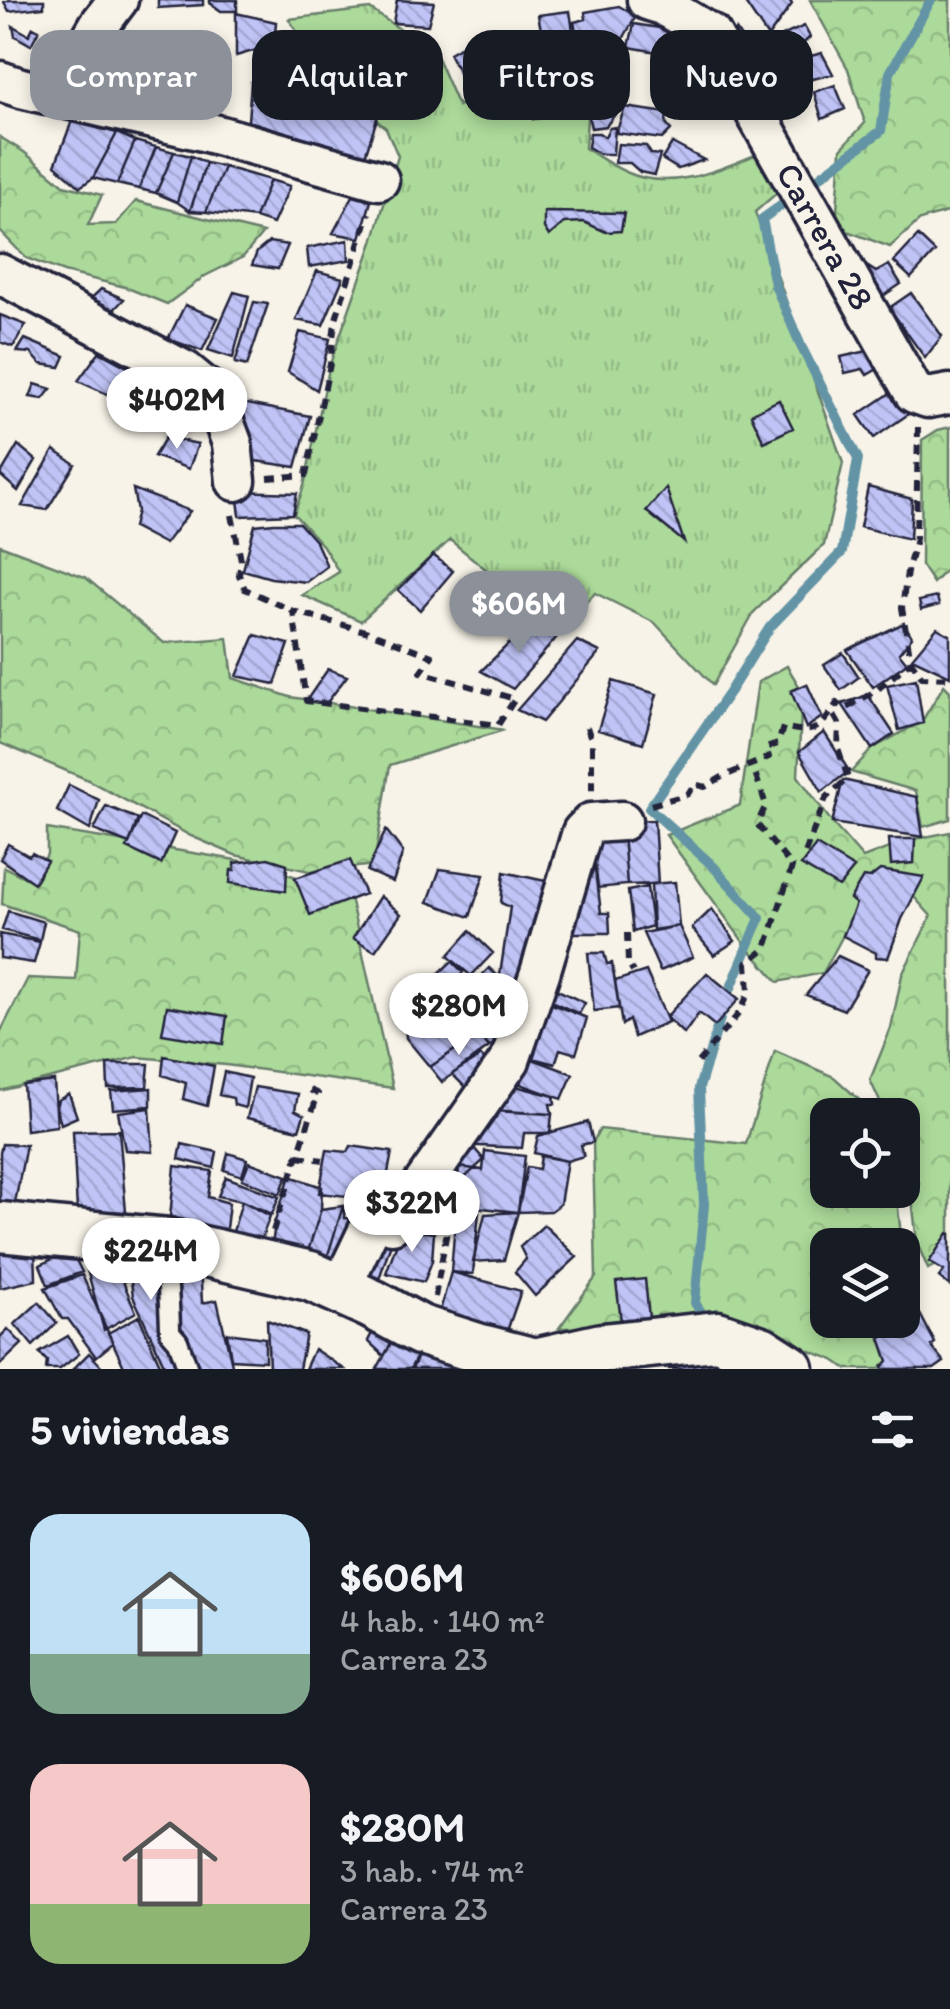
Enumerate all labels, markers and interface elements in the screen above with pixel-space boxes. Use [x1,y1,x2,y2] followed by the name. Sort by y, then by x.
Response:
[30,30,232,120] chip: Comprar
[252,30,443,120] chip: Alquilar
[463,30,630,120] chip: Filtros
[650,30,813,120] chip: Nuevo
[767,155,883,317] street label: Carrera 28
[107,367,247,452] pin: $402M
[128,380,226,418] text: $402M
[449,571,589,656] pin: $606M
[472,584,566,622] text: $606M
[389,973,529,1058] pin: $280M
[411,986,507,1024] text: $280M
[810,1098,920,1338] map controls
[810,1098,920,1208] button: locate
[342,1170,482,1255] pin: $322M
[366,1183,458,1221] text: $322M
[81,1218,221,1303] pin: $224M
[810,1228,920,1338] button: layers
[104,1231,198,1269] text: $224M
[865,1402,920,1457] icon: filters
[30,1404,230,1455] text: 5 viviendas
[340,1551,465,1602] text: $606M
[110,1554,230,1674] icon: home
[340,1602,545,1640] text: 4 hab. · 140 m²
[340,1640,488,1678] text: Carrera 23
[340,1801,465,1852] text: $280M
[110,1804,230,1924] icon: home
[340,1852,524,1890] text: 3 hab. · 74 m²
[340,1890,488,1928] text: Carrera 23

